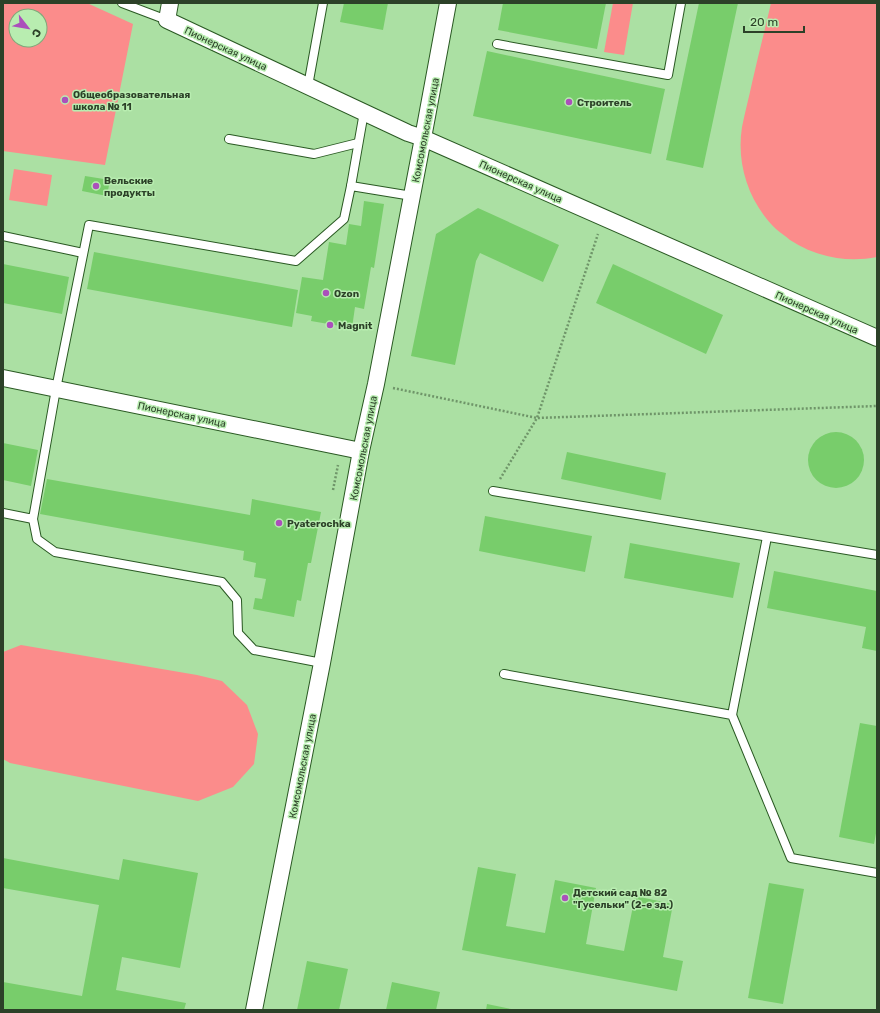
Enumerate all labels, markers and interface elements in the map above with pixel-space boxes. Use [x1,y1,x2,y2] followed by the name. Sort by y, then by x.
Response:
[8,8,48,48] north arrow
[744,8,804,34] scale bar
[750,15,778,29] text: 20 m
[182,25,269,73] street label: Пионерская улица
[28,26,44,40] text: С
[410,77,442,183] street label: Комсомольская улица
[73,89,190,113] place label: Общеобразовательная школа № 11
[60,95,70,105] marker: Общеобразовательная школа № 11
[564,97,574,107] marker: Строитель
[577,97,632,109] place label: Строитель
[477,158,564,206] street label: Пионерская улица
[104,175,155,199] place label: Вельские продукты
[91,181,101,191] marker: Вельские продукты
[321,288,331,298] marker: Ozon
[334,288,359,300] place label: Ozon
[773,289,860,337] street label: Пионерская улица
[325,320,335,330] marker: Magnit
[338,320,373,332] place label: Magnit
[348,395,380,501] street label: Комсомольская улица
[137,400,227,430] street label: Пионерская улица
[274,518,284,528] marker: Pyaterochka
[287,518,351,530] place label: Pyaterochka
[287,713,319,819] street label: Комсомольская улица
[573,887,673,911] place label: Детский сад № 82 "Гусельки" (2-е зд.)
[560,893,570,903] marker: Детский сад № 82 "Гусельки" (2-е зд.)

